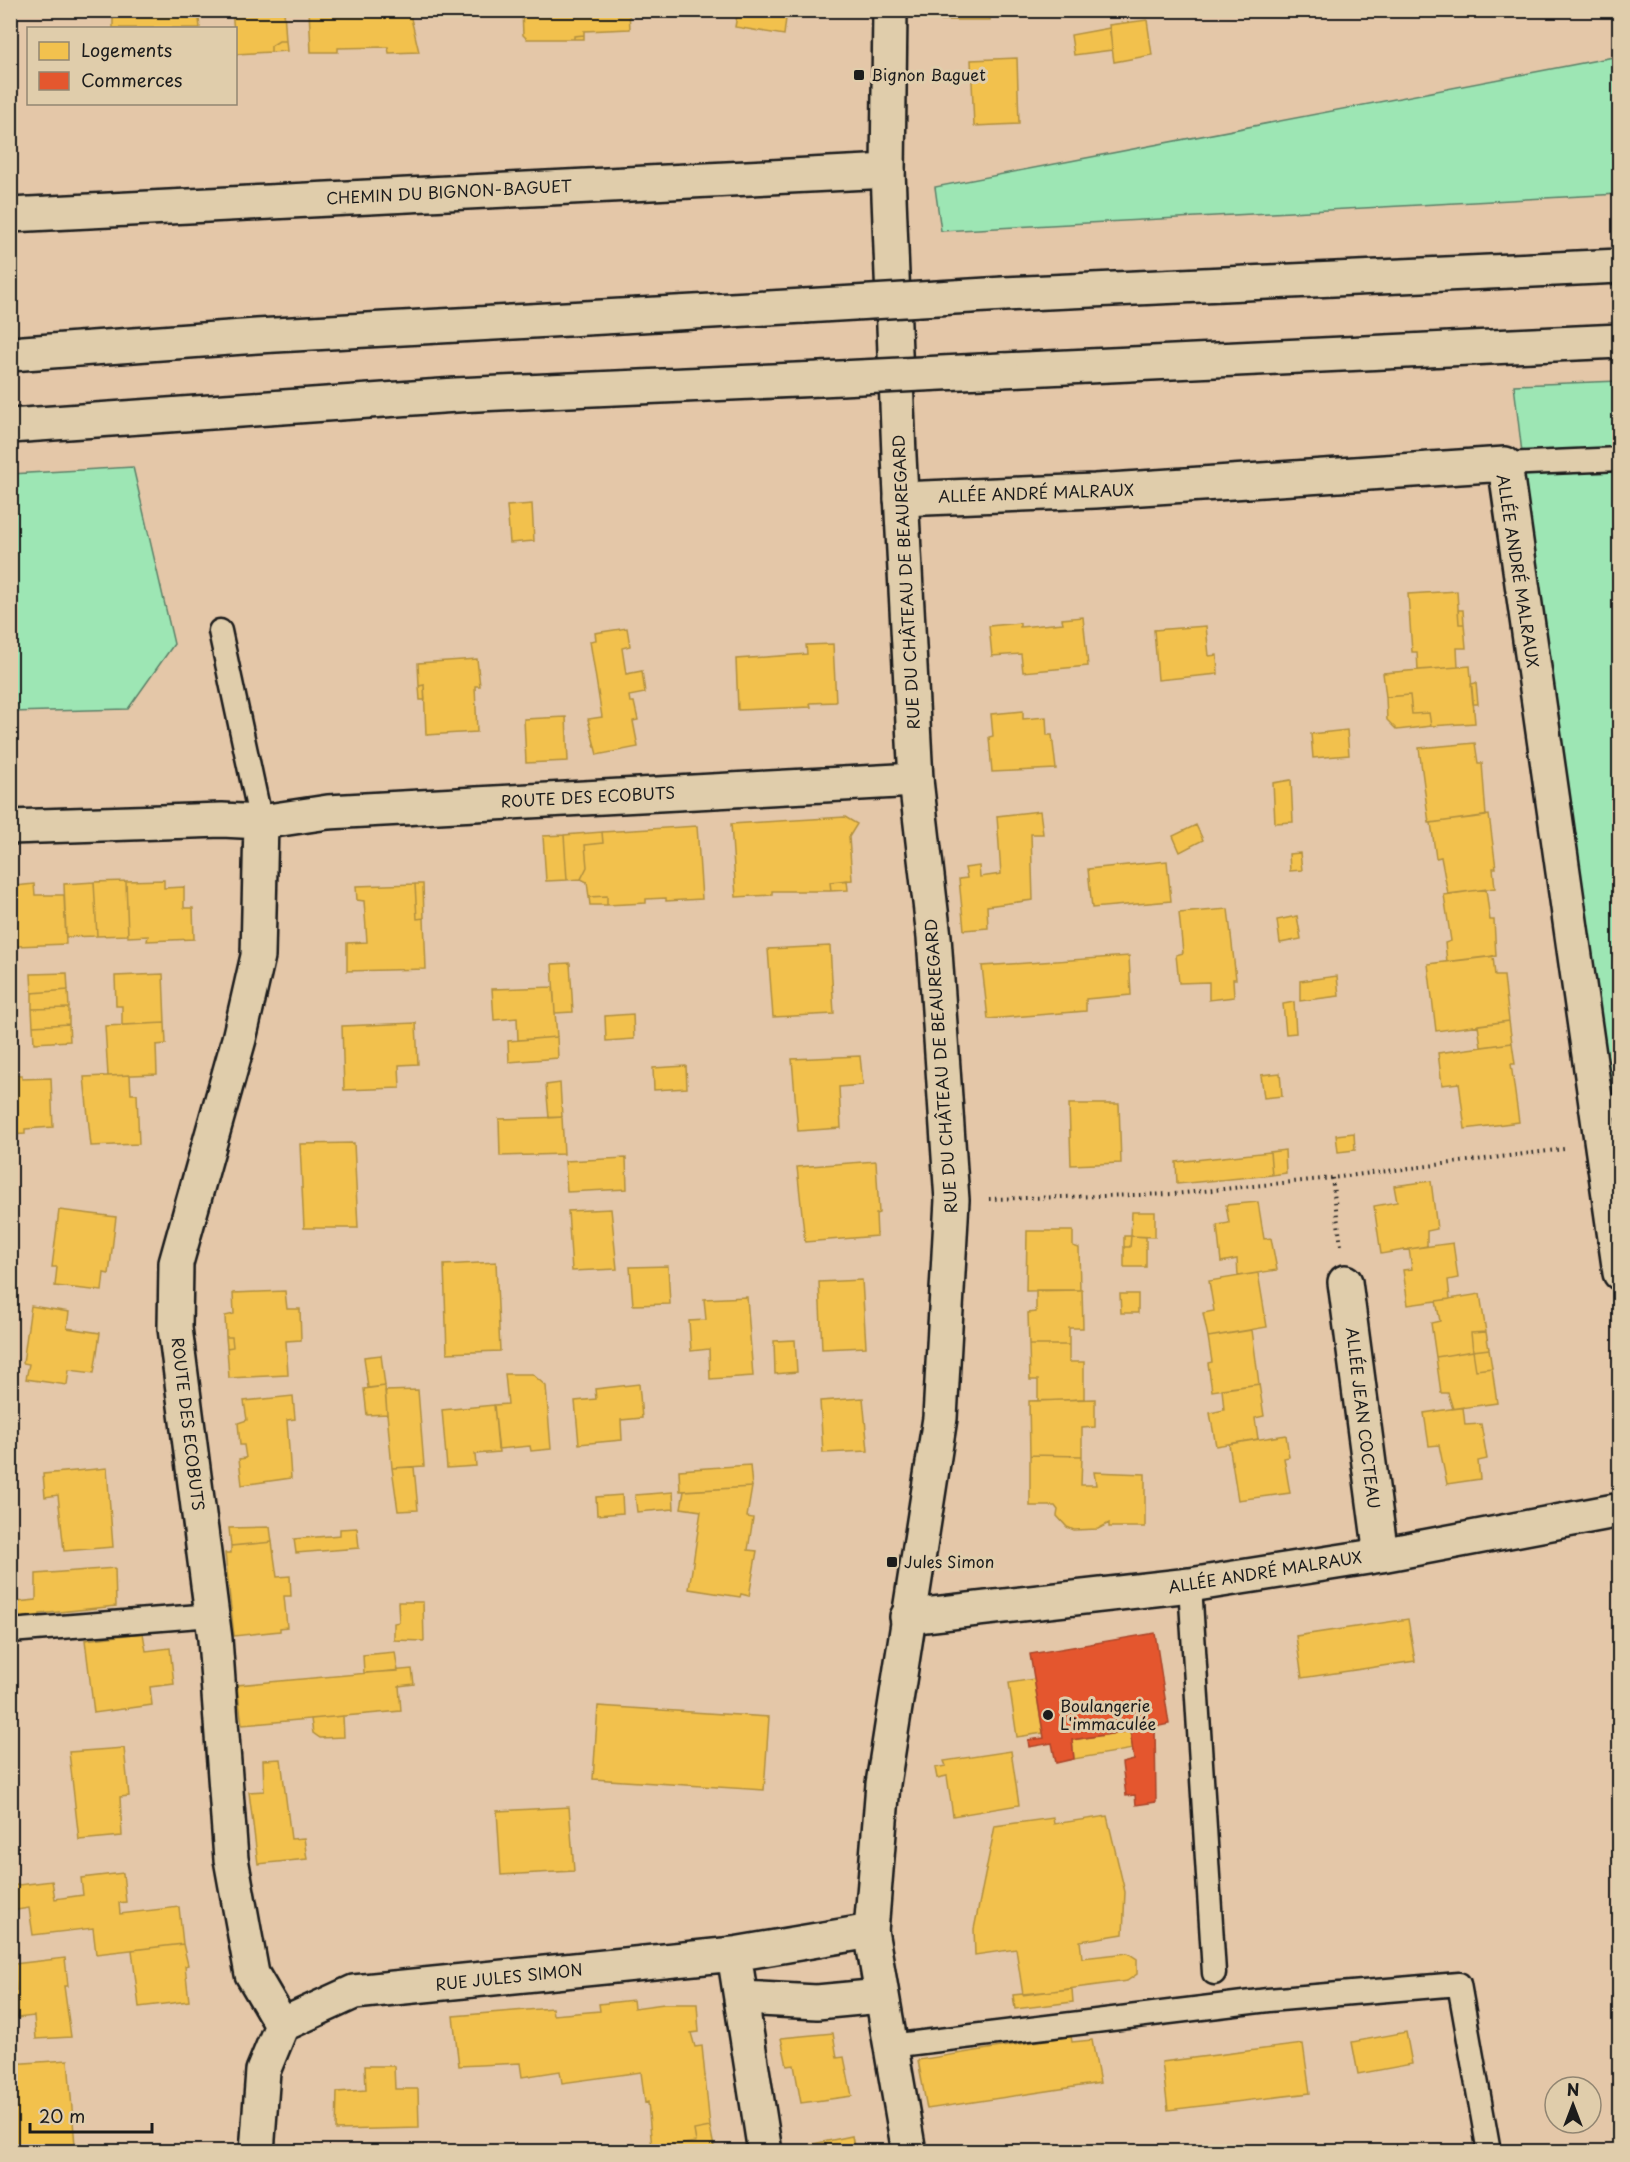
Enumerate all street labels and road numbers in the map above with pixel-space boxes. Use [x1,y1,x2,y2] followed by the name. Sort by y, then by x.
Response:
[325,173,573,209] street label: CHEMIN DU BIGNON-BAGUET
[885,434,925,730] street label: RUE DU CHÂTEAU DE BEAUREGARD
[1492,472,1546,670] street label: ALLÉE ANDRÉ MALRAUX
[938,477,1134,507] street label: ALLÉE ANDRÉ MALRAUX
[500,779,676,813] street label: ROUTE DES ECOBUTS
[918,918,962,1214] street label: RUE DU CHÂTEAU DE BEAUREGARD
[1341,1326,1387,1510] street label: ALLÉE JEAN COCTEAU
[166,1336,212,1512] street label: ROUTE DES ECOBUTS
[1166,1544,1364,1598] street label: ALLÉE ANDRÉ MALRAUX
[434,1956,584,1996] street label: RUE JULES SIMON

